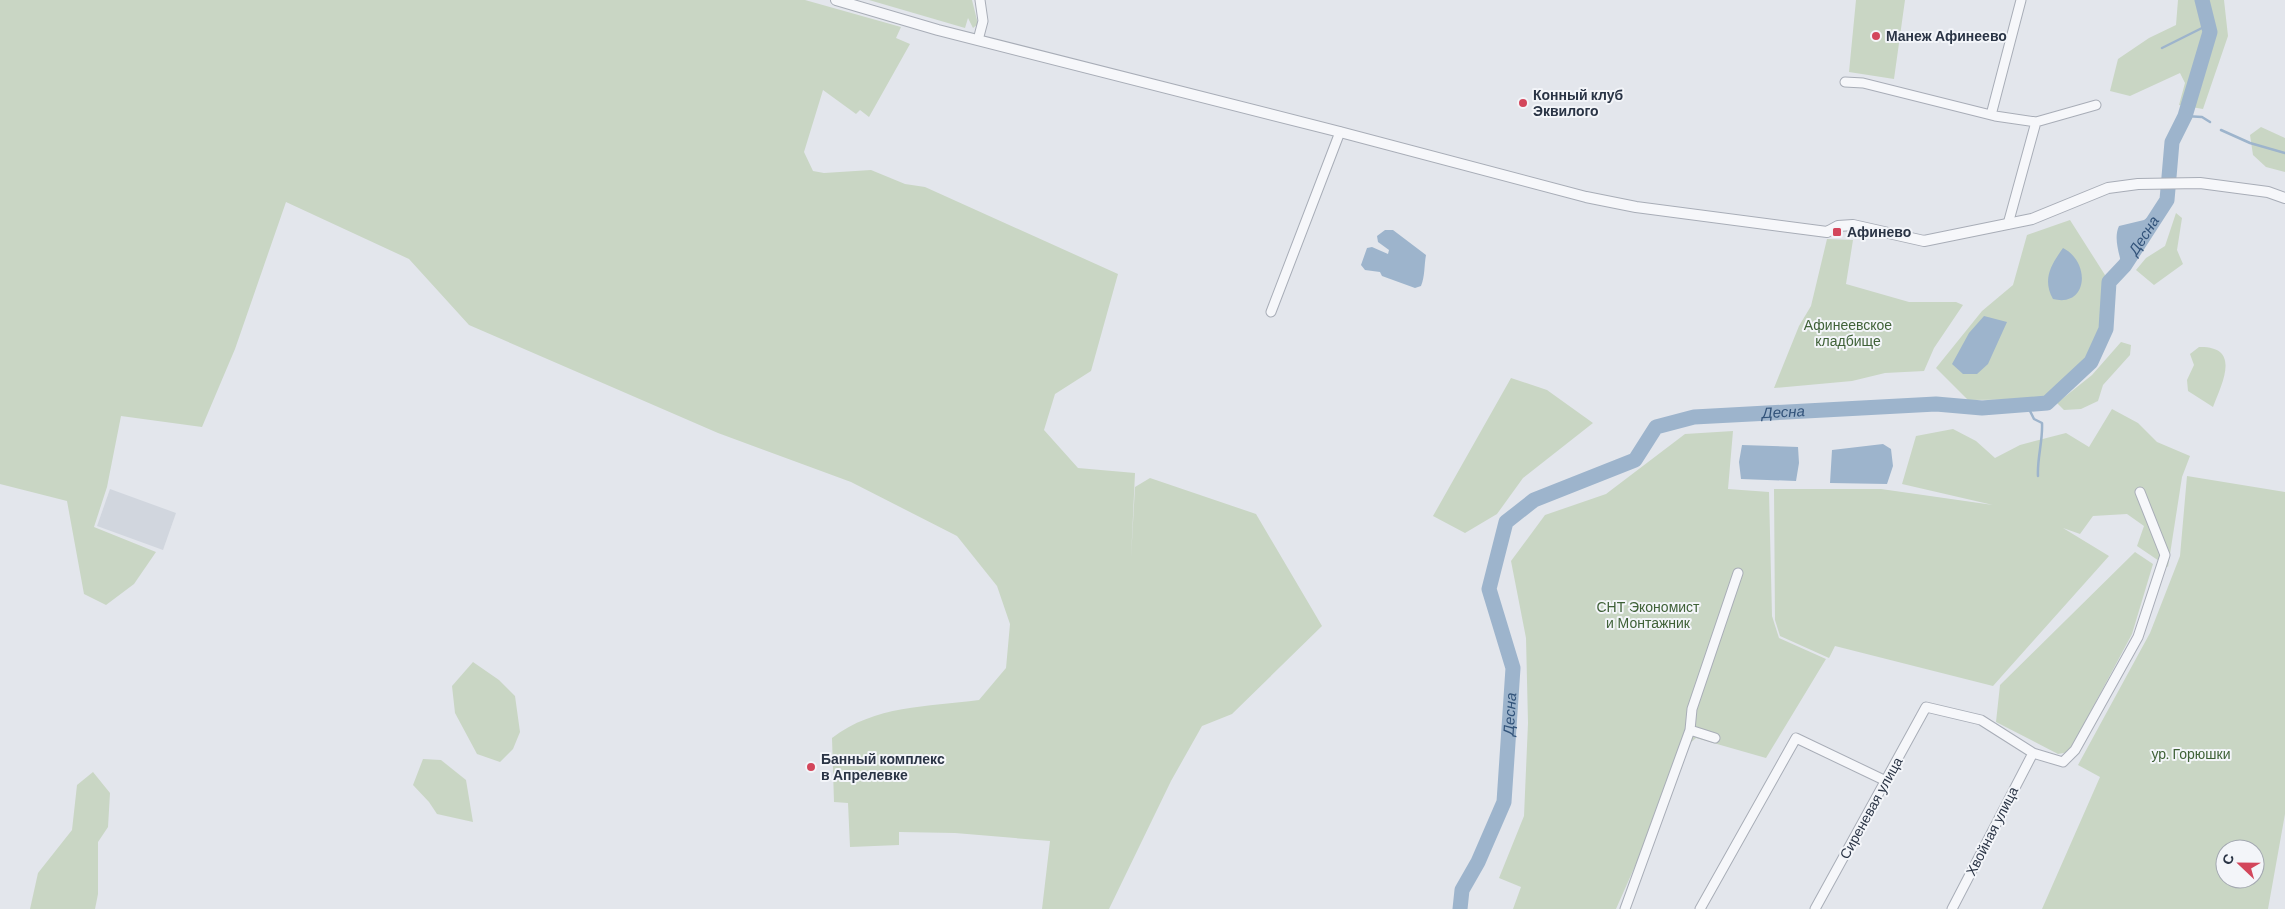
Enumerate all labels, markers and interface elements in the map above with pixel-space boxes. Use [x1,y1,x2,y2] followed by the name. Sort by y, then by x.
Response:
[1886,27,2007,45] place label: Манеж Афинеево
[1870,30,1882,42] marker: Манеж Афинеево
[1533,86,1624,120] place label: Конный клуб Эквилого
[1517,97,1529,109] marker: Конный клуб Эквилого
[2123,212,2164,261] water label: Десна
[1847,223,1911,241] place label: Афинево
[1831,226,1843,238] marker: Афинево
[1804,316,1892,350] park label: Афинеевское кладбище
[1760,401,1805,423] water label: Десна
[1596,598,1700,632] park label: СНТ Экономист и Монтажник
[1498,692,1521,738] water label: Десна
[2151,745,2231,763] park label: ур. Горюшки
[821,750,945,784] place label: Банный комплекс в Апрелевке
[1836,754,1907,862] street label: Сиреневая улица
[805,761,817,773] marker: Банный комплекс в Апрелевке
[1962,783,2022,879] street label: Хвойная улица
[2215,839,2265,889] north arrow
[2218,851,2238,867] text: С

